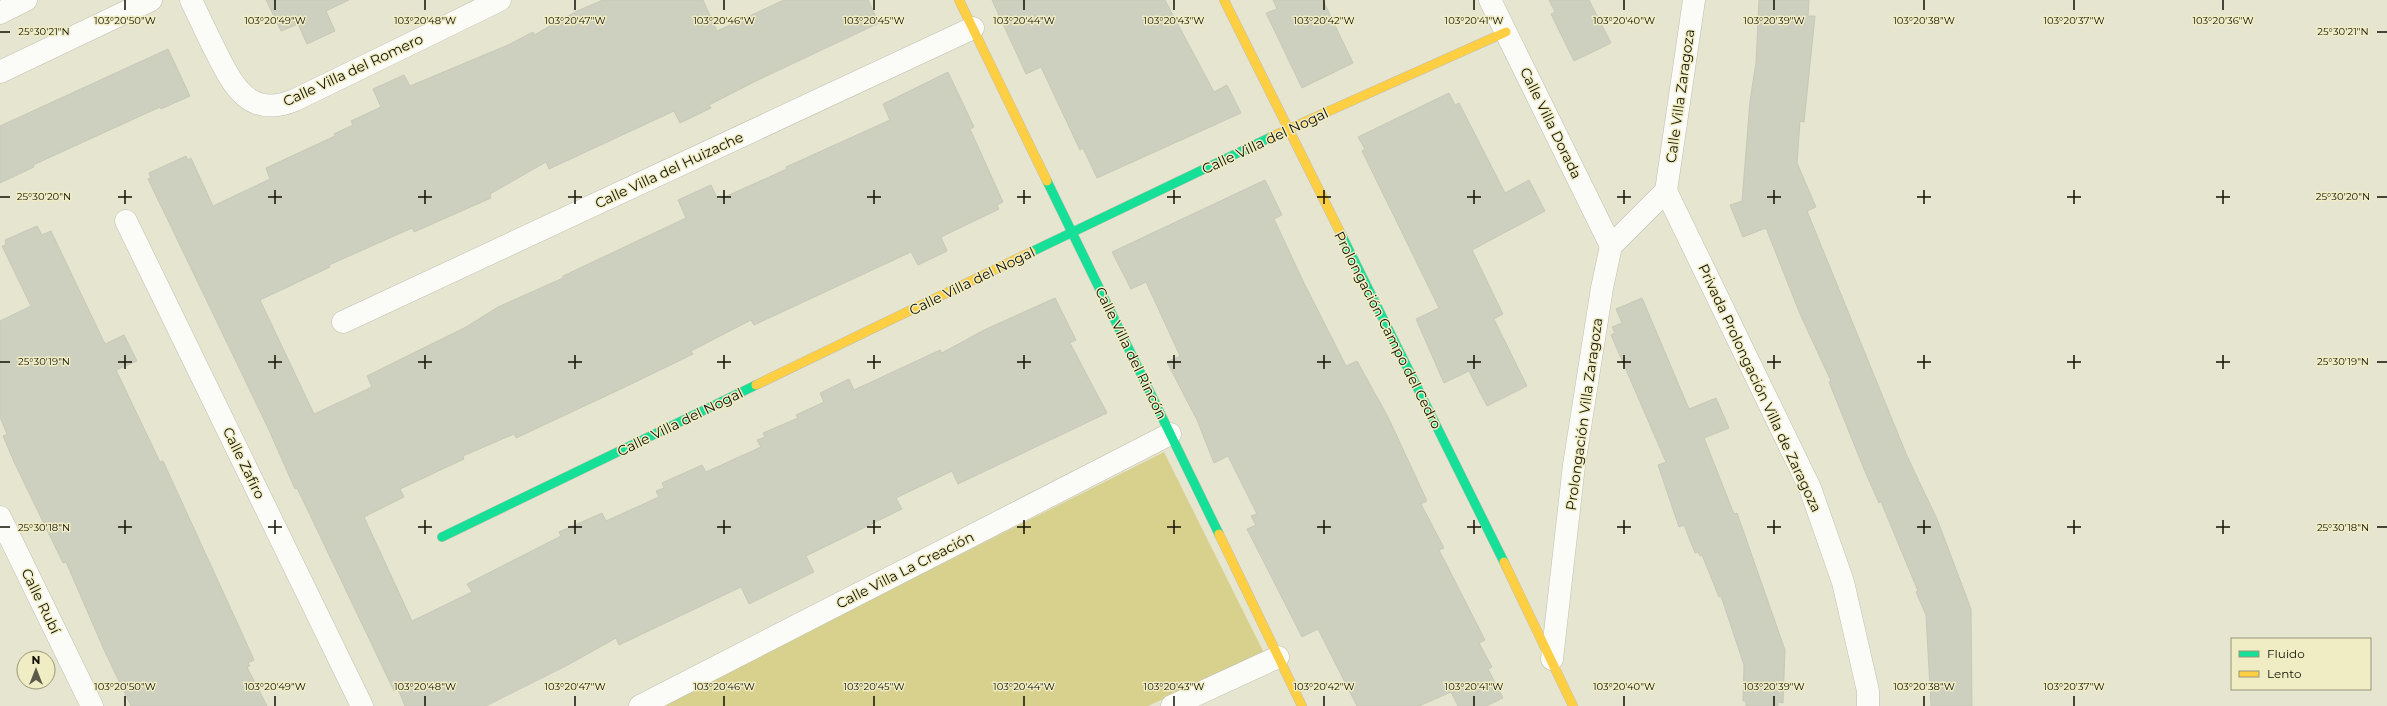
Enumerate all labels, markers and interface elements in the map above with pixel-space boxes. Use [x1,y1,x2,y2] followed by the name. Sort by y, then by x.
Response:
[94,14,156,27] text: 103°20'50"W
[244,14,306,27] text: 103°20'49"W
[394,14,456,27] text: 103°20'48"W
[544,14,606,27] text: 103°20'47"W
[693,14,755,27] text: 103°20'46"W
[843,14,905,27] text: 103°20'45"W
[993,14,1055,27] text: 103°20'44"W
[1144,14,1204,27] text: 103°20'43"W
[1293,14,1355,27] text: 103°20'42"W
[1445,14,1503,27] text: 103°20'41"W
[1593,14,1655,27] text: 103°20'40"W
[1743,14,1805,27] text: 103°20'39"W
[1893,14,1955,27] text: 103°20'38"W
[2043,14,2105,27] text: 103°20'37"W
[2192,14,2254,27] text: 103°20'36"W
[18,25,70,38] text: 25°30'21"N
[2317,25,2369,38] text: 25°30'21"N
[1662,28,1698,164] street label: Calle Villa Zaragoza
[280,30,426,110] street label: Calle Villa del Romero
[1516,64,1586,182] street label: Calle Villa Dorada
[1199,104,1331,178] street label: Calle Villa del Nogal
[592,128,746,212] street label: Calle Villa del Huizache
[17,190,71,203] text: 25°30'20"N
[2316,190,2370,203] text: 25°30'20"N
[1330,228,1446,432] street label: Prolongación Campo del Cedro
[906,243,1038,319] street label: Calle Villa del Nogal
[1694,261,1826,515] street label: Privada Prolongación Villa de Zaragoza
[1091,284,1171,422] street label: Calle Villa del Rincón
[1562,317,1606,511] street label: Prolongación Villa Zaragoza
[18,355,70,368] text: 25°30'19"N
[2317,355,2369,368] text: 25°30'19"N
[614,384,746,460] street label: Calle Villa del Nogal
[219,424,269,502] street label: Calle Zafiro
[18,521,70,534] text: 25°30'18"N
[2317,521,2369,534] text: 25°30'18"N
[833,527,977,613] street label: Calle Villa La Creación
[17,565,65,638] street label: Calle Rubí
[2231,638,2371,690] legend
[2267,646,2305,661] text: Fluido
[16,650,56,690] north arrow
[32,653,40,667] text: N
[2267,666,2302,681] text: Lento
[94,680,156,693] text: 103°20'50"W
[244,680,306,693] text: 103°20'49"W
[394,680,456,693] text: 103°20'48"W
[544,680,606,693] text: 103°20'47"W
[693,680,755,693] text: 103°20'46"W
[843,680,905,693] text: 103°20'45"W
[993,680,1055,693] text: 103°20'44"W
[1144,680,1204,693] text: 103°20'43"W
[1293,680,1355,693] text: 103°20'42"W
[1445,680,1503,693] text: 103°20'41"W
[1593,680,1655,693] text: 103°20'40"W
[1743,680,1805,693] text: 103°20'39"W
[1893,680,1955,693] text: 103°20'38"W
[2043,680,2105,693] text: 103°20'37"W

